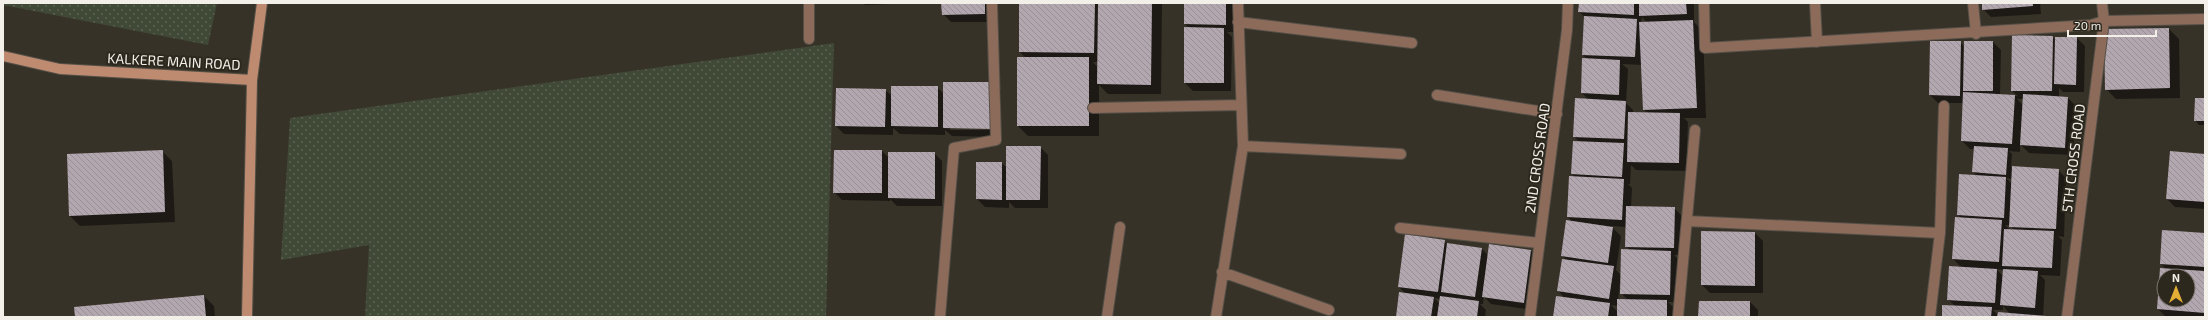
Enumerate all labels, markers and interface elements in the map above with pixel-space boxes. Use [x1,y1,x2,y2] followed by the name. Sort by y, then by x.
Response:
[2068,12,2156,38] scale bar
[2074,18,2101,32] text: 20 m
[107,49,241,73] street label: KALKERE MAIN ROAD
[1521,102,1553,214] street label: 2ND CROSS ROAD
[2058,103,2088,213] street label: 5TH CROSS ROAD
[2156,268,2196,308] north arrow
[2172,271,2180,284] text: N

